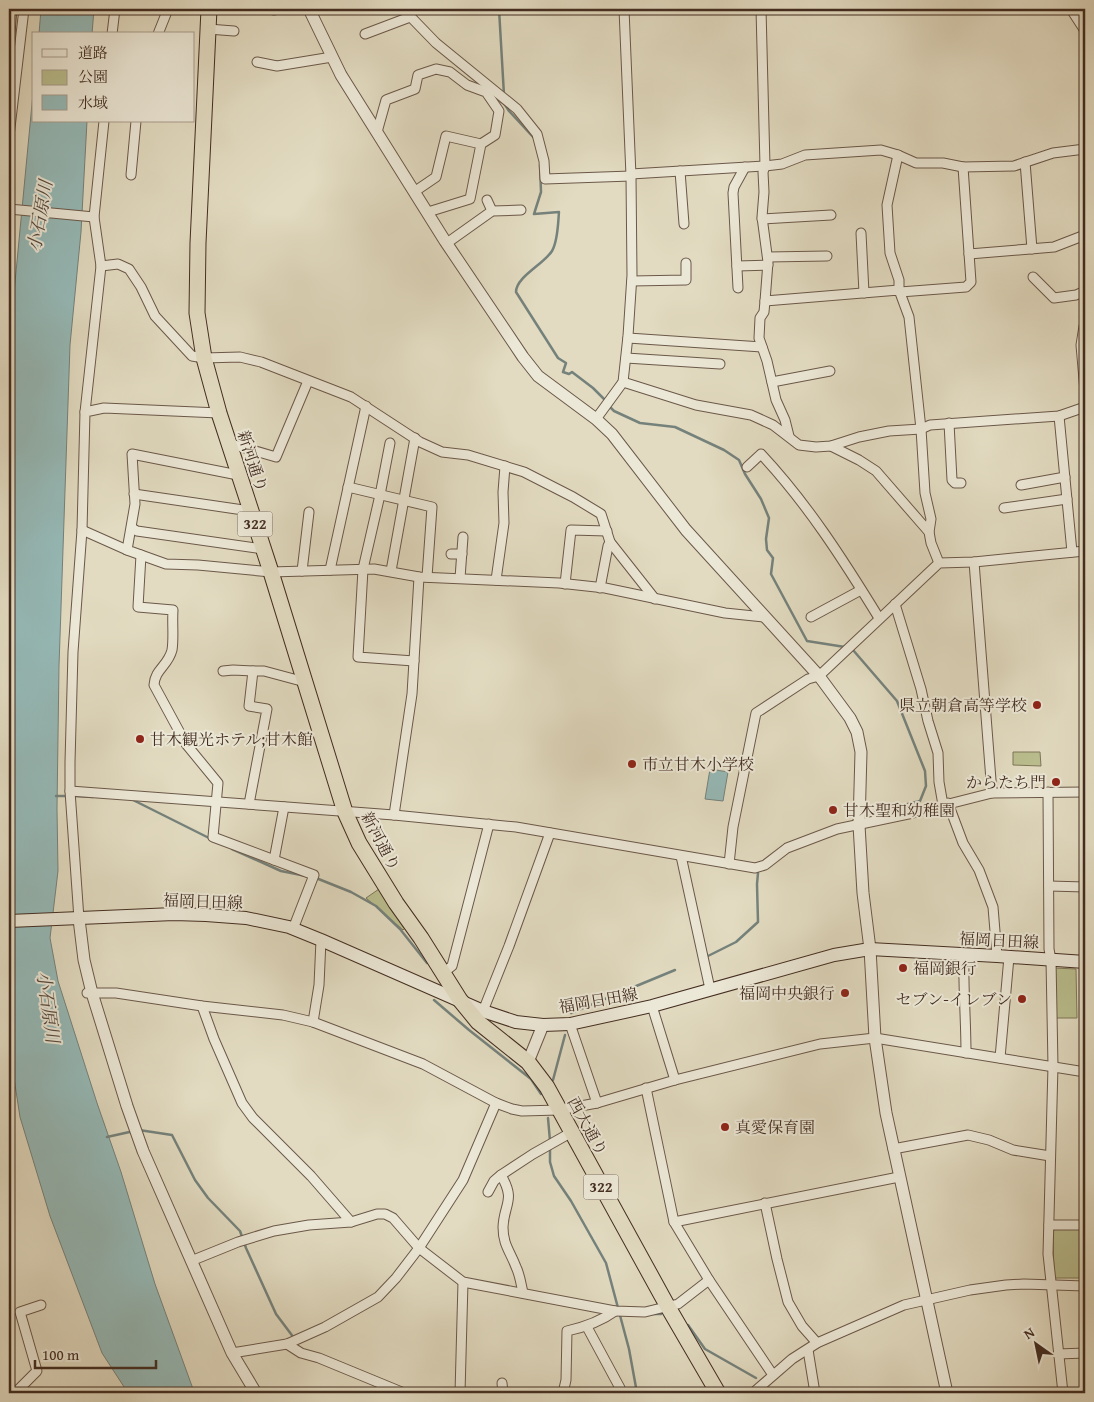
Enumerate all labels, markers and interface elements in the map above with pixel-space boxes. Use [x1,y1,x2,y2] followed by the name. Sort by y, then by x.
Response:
[32,32,195,122] legend
[78,42,108,63] text: 道路
[78,66,108,87] text: 公園
[78,92,108,113] text: 水域
[20,176,59,254] water label: 小石原川
[232,427,274,495] street label: 新河通り
[238,512,272,536] road number: 322
[899,693,1027,717] place label: 県立朝倉高等学校
[1031,699,1043,711] marker: 県立朝倉高等学校
[150,727,313,751] place label: 甘木観光ホテル;甘木館
[134,733,146,745] marker: 甘木観光ホテル;甘木館
[642,752,754,776] place label: 市立甘木小学校
[626,758,638,770] marker: 市立甘木小学校
[966,770,1046,794] place label: からたち門
[1050,776,1062,788] marker: からたち門
[843,798,955,822] place label: 甘木聖和幼稚園
[827,804,839,816] marker: 甘木聖和幼稚園
[355,807,407,875] street label: 新河通り
[163,888,243,914] street label: 福岡日田線
[958,926,1040,954] street label: 福岡日田線
[913,956,977,980] place label: 福岡銀行
[897,962,909,974] marker: 福岡銀行
[30,969,67,1046] water label: 小石原川
[557,981,639,1019] street label: 福岡日田線
[739,981,835,1005] place label: 福岡中央銀行
[839,987,851,999] marker: 福岡中央銀行
[896,987,1012,1011] place label: セブン-イレブン
[1016,993,1028,1005] marker: セブン-イレブン
[562,1092,614,1160] street label: 西大通り
[735,1115,815,1139] place label: 真愛保育園
[719,1121,731,1133] marker: 真愛保育園
[584,1174,618,1200] road number: 322
[1012,1320,1062,1370] north arrow
[1020,1322,1039,1344] text: N
[35,1337,156,1369] scale bar
[42,1344,80,1365] text: 100 m

